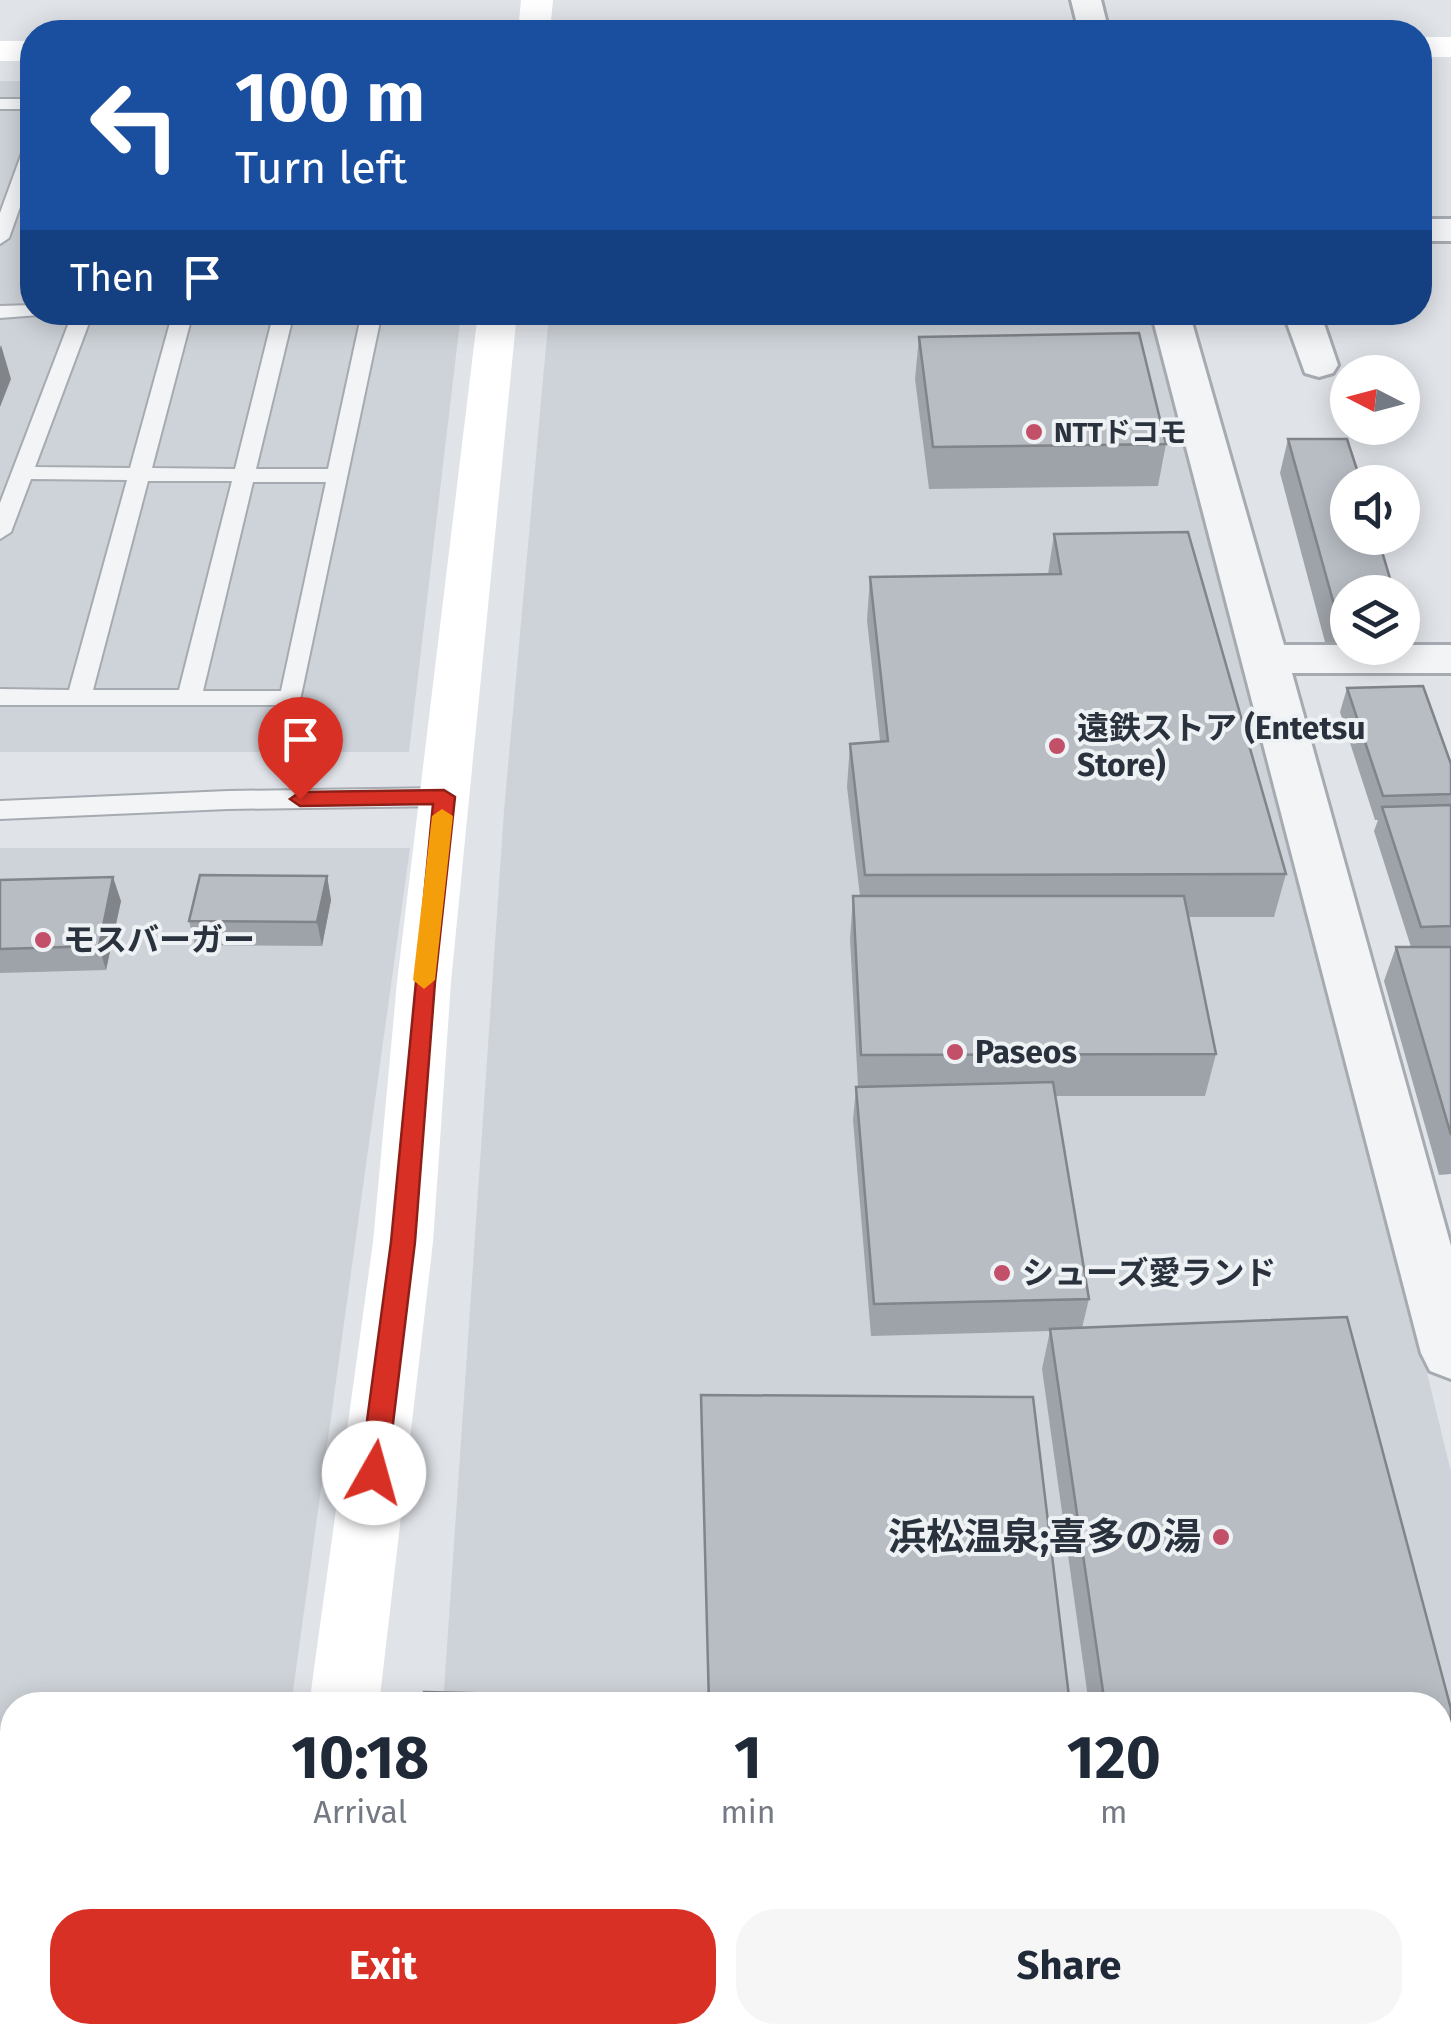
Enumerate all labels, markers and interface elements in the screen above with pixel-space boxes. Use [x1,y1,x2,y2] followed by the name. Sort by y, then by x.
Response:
[235,56,425,140] text: 100 m
[70,60,200,190] icon: left
[235,141,407,195] text: Turn left
[175,250,230,305] icon: arrive
[70,255,155,301] text: Then
[1330,355,1420,445] north arrow
[1330,355,1420,665] map controls
[1054,416,1187,449] place label: NTTドコモ
[1023,421,1045,443] marker: NTTドコモ
[1330,465,1420,555] button: sound
[1330,575,1420,665] button: layers
[258,697,343,800] pin
[1077,709,1366,784] place label: 遠鉄ストア (Entetsu Store)
[273,712,328,767] icon: arrive
[1046,735,1068,757] marker: 遠鉄ストア (Entetsu Store)
[63,921,255,959] place label: モスバーガー
[32,929,54,951] marker: モスバーガー
[975,1033,1077,1071] place label: Paseos
[944,1041,966,1063] marker: Paseos
[1022,1254,1276,1292] place label: シューズ愛ランド
[991,1262,1013,1284] marker: シューズ愛ランド
[322,1421,426,1525] position arrow
[888,1514,1201,1560] place label: 浜松温泉;喜多の湯
[1210,1526,1232,1548] marker: 浜松温泉;喜多の湯
[291,1722,429,1794] text: 10:18
[734,1722,762,1794] text: 1
[1067,1722,1161,1794] text: 120
[313,1793,407,1831] text: Arrival
[720,1793,776,1831] text: min
[1100,1793,1128,1831] text: m
[50,1909,716,2024] button: Exit
[736,1909,1402,2024] button: Share

